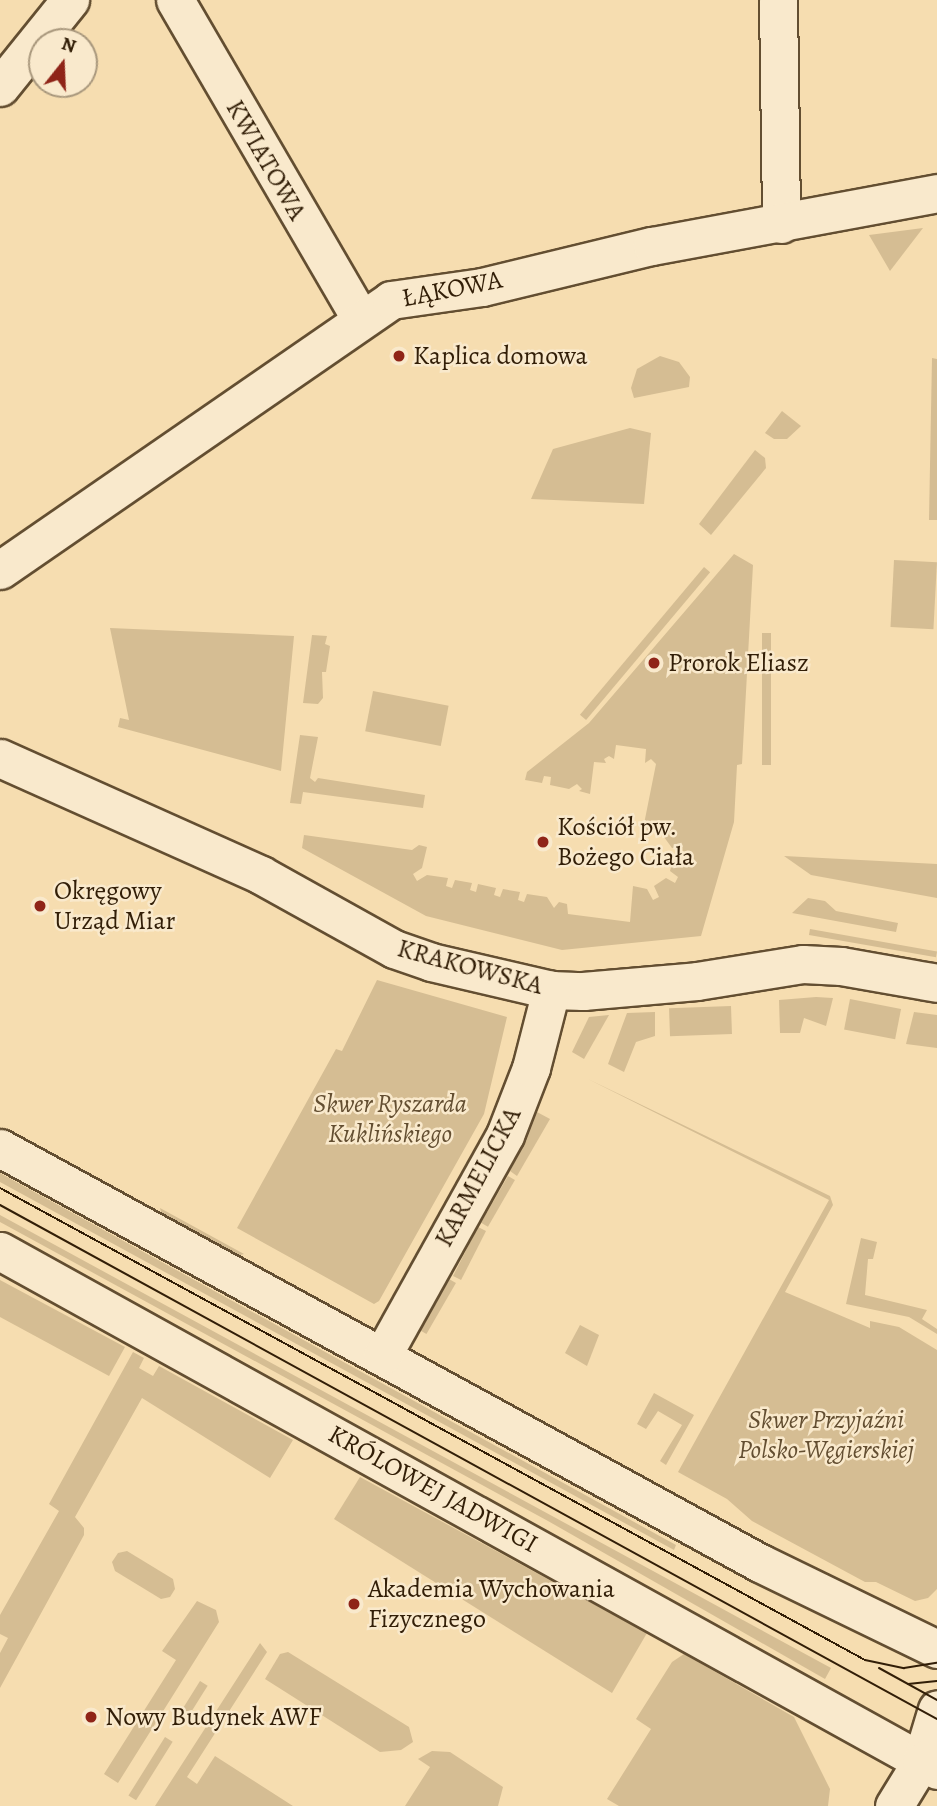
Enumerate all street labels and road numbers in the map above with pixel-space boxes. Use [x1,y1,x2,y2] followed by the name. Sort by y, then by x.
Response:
[219,94,313,226] street label: KWIATOWA
[399,264,505,314] street label: ŁĄKOWA
[394,933,546,1001] street label: KRAKOWSKA
[428,1102,528,1252] street label: KARMELICKA
[323,1418,543,1560] street label: KRÓLOWEJ JADWIGI

